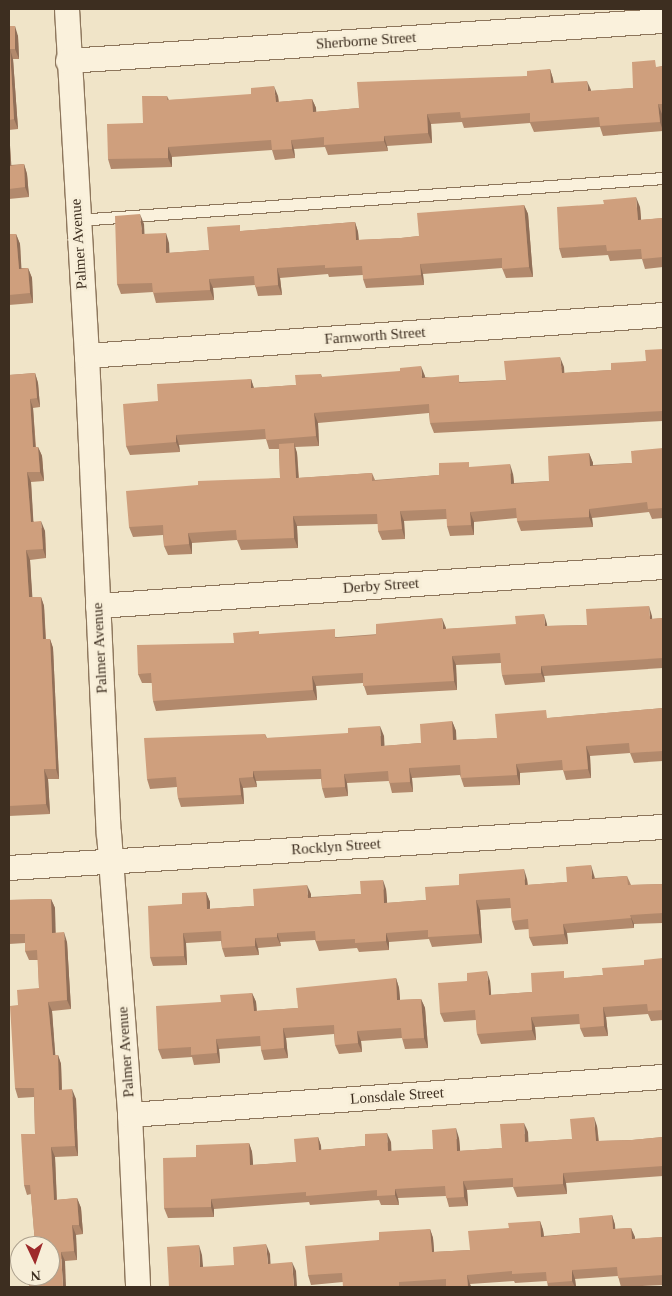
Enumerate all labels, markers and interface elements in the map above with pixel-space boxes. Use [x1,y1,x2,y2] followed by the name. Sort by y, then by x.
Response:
[315,29,417,53] street label: Sherborne Street
[67,198,91,290] street label: Palmer Avenue
[324,323,426,349] street label: Farnworth Street
[342,574,420,598] street label: Derby Street
[89,602,111,694] street label: Palmer Avenue
[291,835,381,859] street label: Rocklyn Street
[114,1006,138,1098] street label: Palmer Avenue
[350,1084,444,1108] street label: Lonsdale Street
[10,1236,60,1286] north arrow
[30,1268,41,1283] text: N

